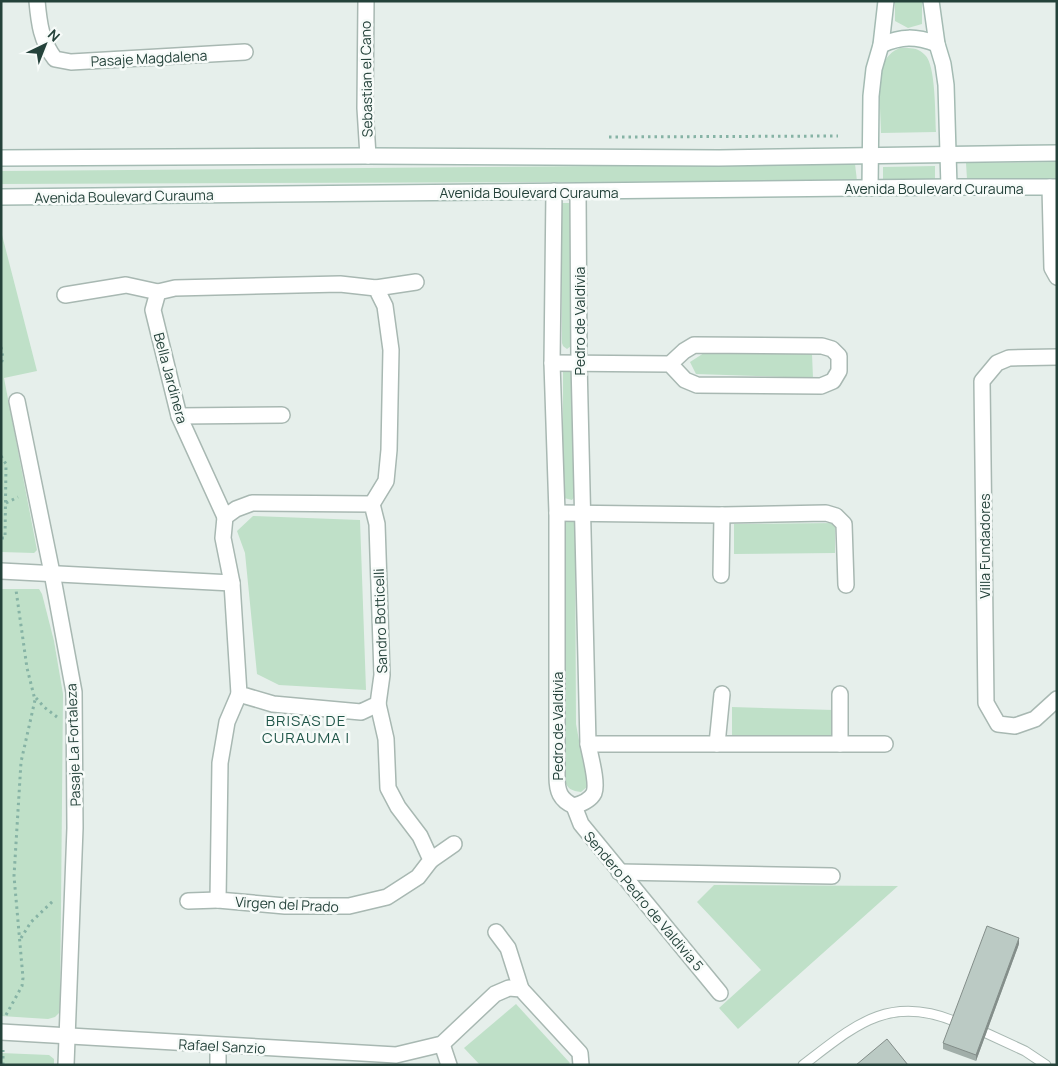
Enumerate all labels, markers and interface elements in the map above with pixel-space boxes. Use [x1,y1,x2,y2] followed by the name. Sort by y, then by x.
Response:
[20,20,70,70] north arrow
[355,21,377,137] street label: Sebastian el Cano
[44,25,64,46] text: N
[90,45,208,71] street label: Pasaje Magdalena
[844,179,1024,198] street label: Avenida Boulevard Curauma
[439,183,619,202] street label: Avenida Boulevard Curauma
[34,185,214,207] street label: Avenida Boulevard Curauma
[570,267,589,375] street label: Pedro de Valdivia
[150,330,192,426] street label: Bella Jardinera
[975,493,994,599] street label: Villa Fundadores
[369,568,391,674] street label: Sandro Botticelli
[548,672,567,780] street label: Pedro de Valdivia
[61,683,85,807] street label: Pasaje La Fortaleza
[262,710,350,748] district label: BRISAS DE CURAUMA I
[580,827,708,975] street label: Sendero Pedro de Valdivia 5
[235,892,339,916] street label: Virgen del Prado
[178,1034,266,1058] street label: Rafael Sanzio

